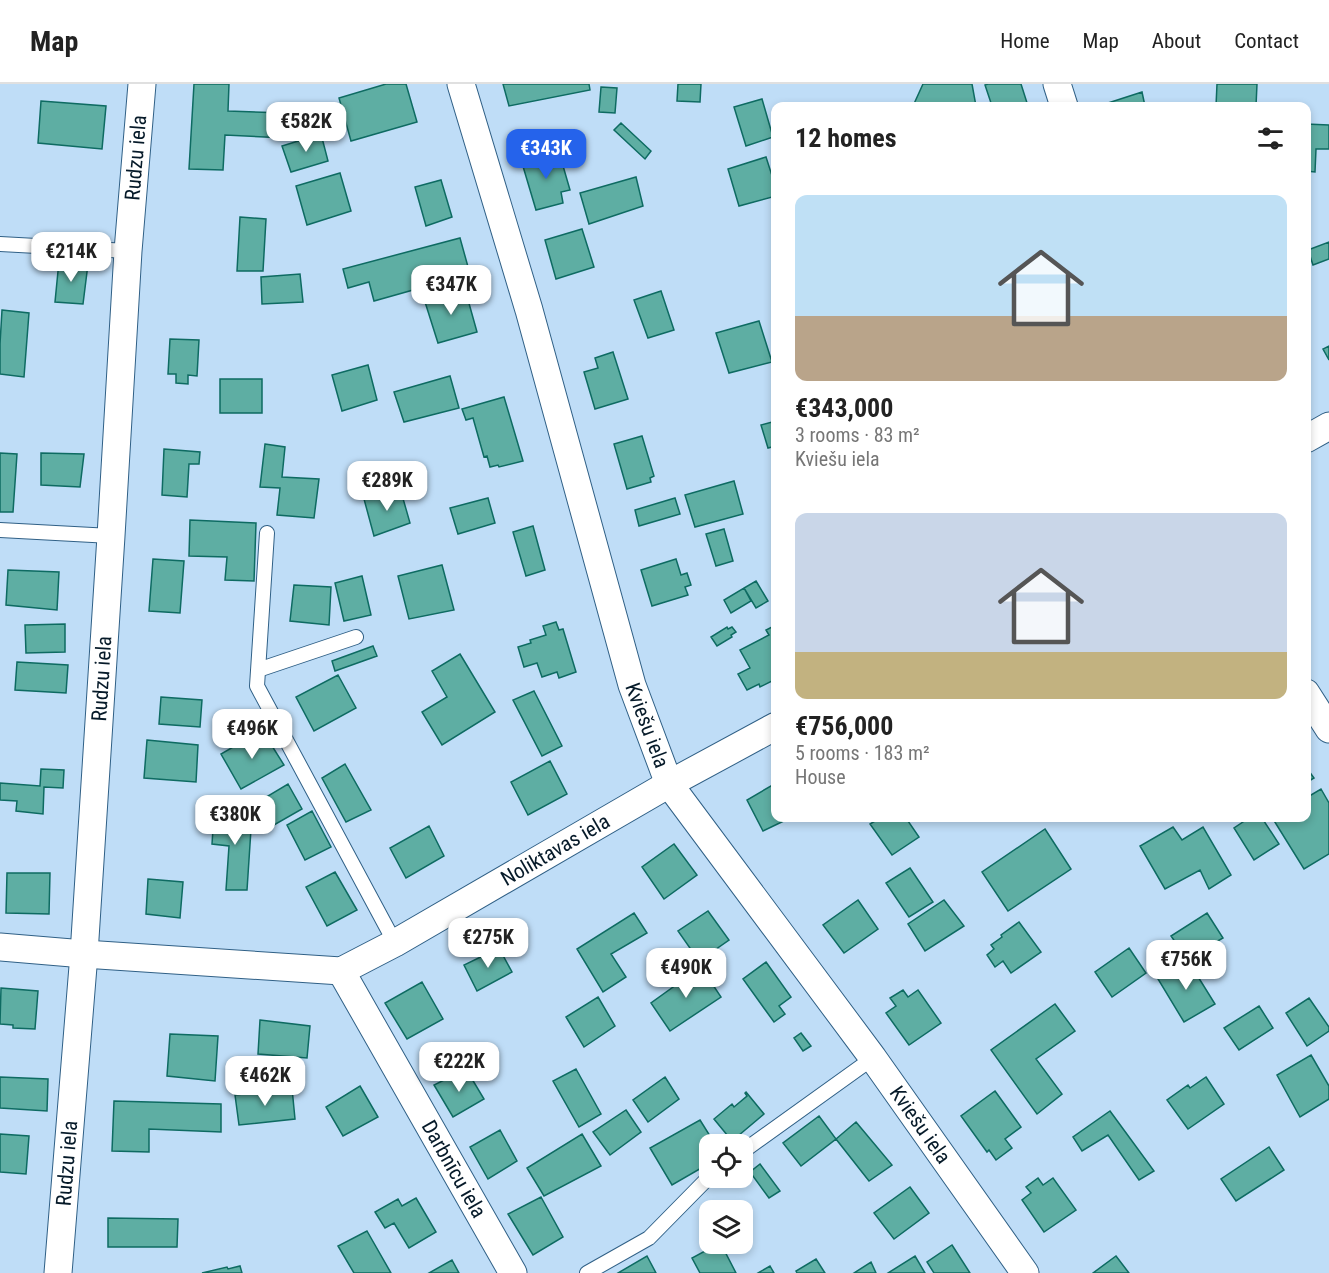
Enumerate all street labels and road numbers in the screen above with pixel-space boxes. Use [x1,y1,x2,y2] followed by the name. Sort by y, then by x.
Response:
[120,114,151,201] street label: Rudzu iela
[87,635,117,722] street label: Rudzu iela
[620,680,674,771] street label: Kviešu iela
[497,809,614,891] street label: Noliktavas iela
[885,1082,956,1168] street label: Kviešu iela
[417,1116,491,1222] street label: Darbnīcu iela
[52,1120,82,1207] street label: Rudzu iela

